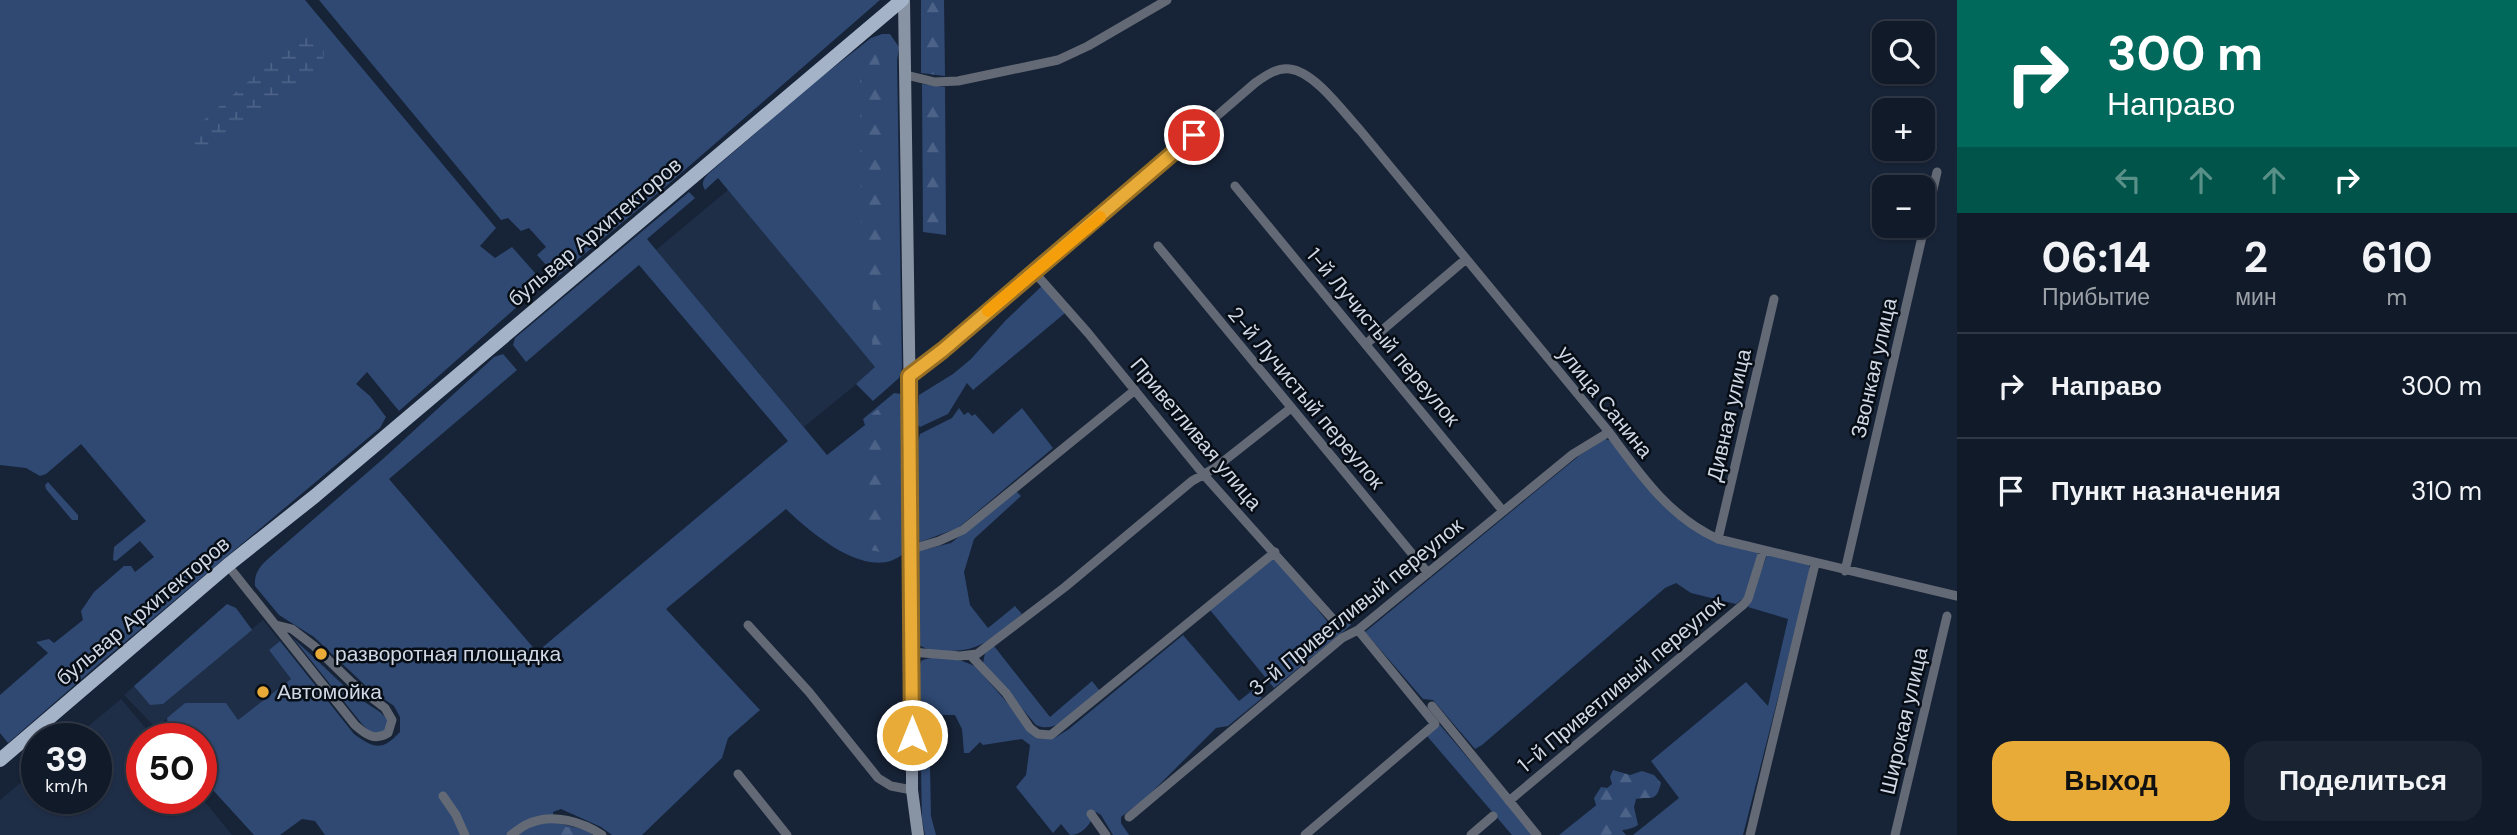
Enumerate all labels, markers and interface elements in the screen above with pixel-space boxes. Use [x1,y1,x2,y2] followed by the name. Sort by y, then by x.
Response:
[1872,21,1935,238] map controls
[1872,21,1935,84] button: search
[2107,21,2263,85] text: 300 m
[1992,28,2083,119] icon: right
[2107,83,2235,125] text: Направо
[1872,98,1935,161] button: +
[1164,105,1224,165] pin
[1175,116,1213,154] icon: arrive
[502,151,688,313] street label: бульвар Архитекторов
[2109,161,2147,199] icon: left
[2182,161,2220,199] icon: ahead
[2255,161,2293,199] icon: ahead
[2328,161,2366,199] icon: right
[1872,175,1935,238] button: −
[2041,230,2151,285] text: 06:14
[2244,230,2268,285] text: 2
[2361,230,2433,285] text: 610
[1300,242,1466,433] street label: 1-й Лучистый переулок
[2042,282,2150,312] text: Прибытие
[2235,282,2277,312] text: мин
[2387,282,2407,312] text: m
[1844,295,1904,441] street label: Звонкая улица
[1221,301,1391,496] street label: 2-й Лучистый переулок
[1551,340,1659,464] street label: улица Санина
[1700,346,1758,484] street label: Дивная улица
[1124,352,1268,516] street label: Приветливая улица
[1992,367,2030,405] icon: right
[2051,369,2162,403] text: Направо
[2401,369,2482,403] text: 300 m
[1992,472,2030,510] icon: arrive
[2051,474,2281,508] text: Пункт назначения
[2411,474,2482,508] text: 310 m
[1243,511,1469,702] street label: 3-й Приветливый переулок
[50,530,236,692] street label: бульвар Архитекторов
[1512,589,1731,779] street label: 1-й Приветливый переулок
[335,640,561,668] place label: разворотная площадка
[1873,644,1935,797] street label: Широкая улица
[313,646,329,662] marker: разворотная площадка
[277,678,382,706] place label: Автомойка
[255,684,271,700] marker: Автомойка
[875,698,949,772] position arrow
[126,723,217,814] speed limit sign: 50
[45,736,88,782] text: 39
[1992,741,2230,821] button: Выход
[2244,741,2482,821] button: Поделиться
[45,774,88,798] text: km/h

